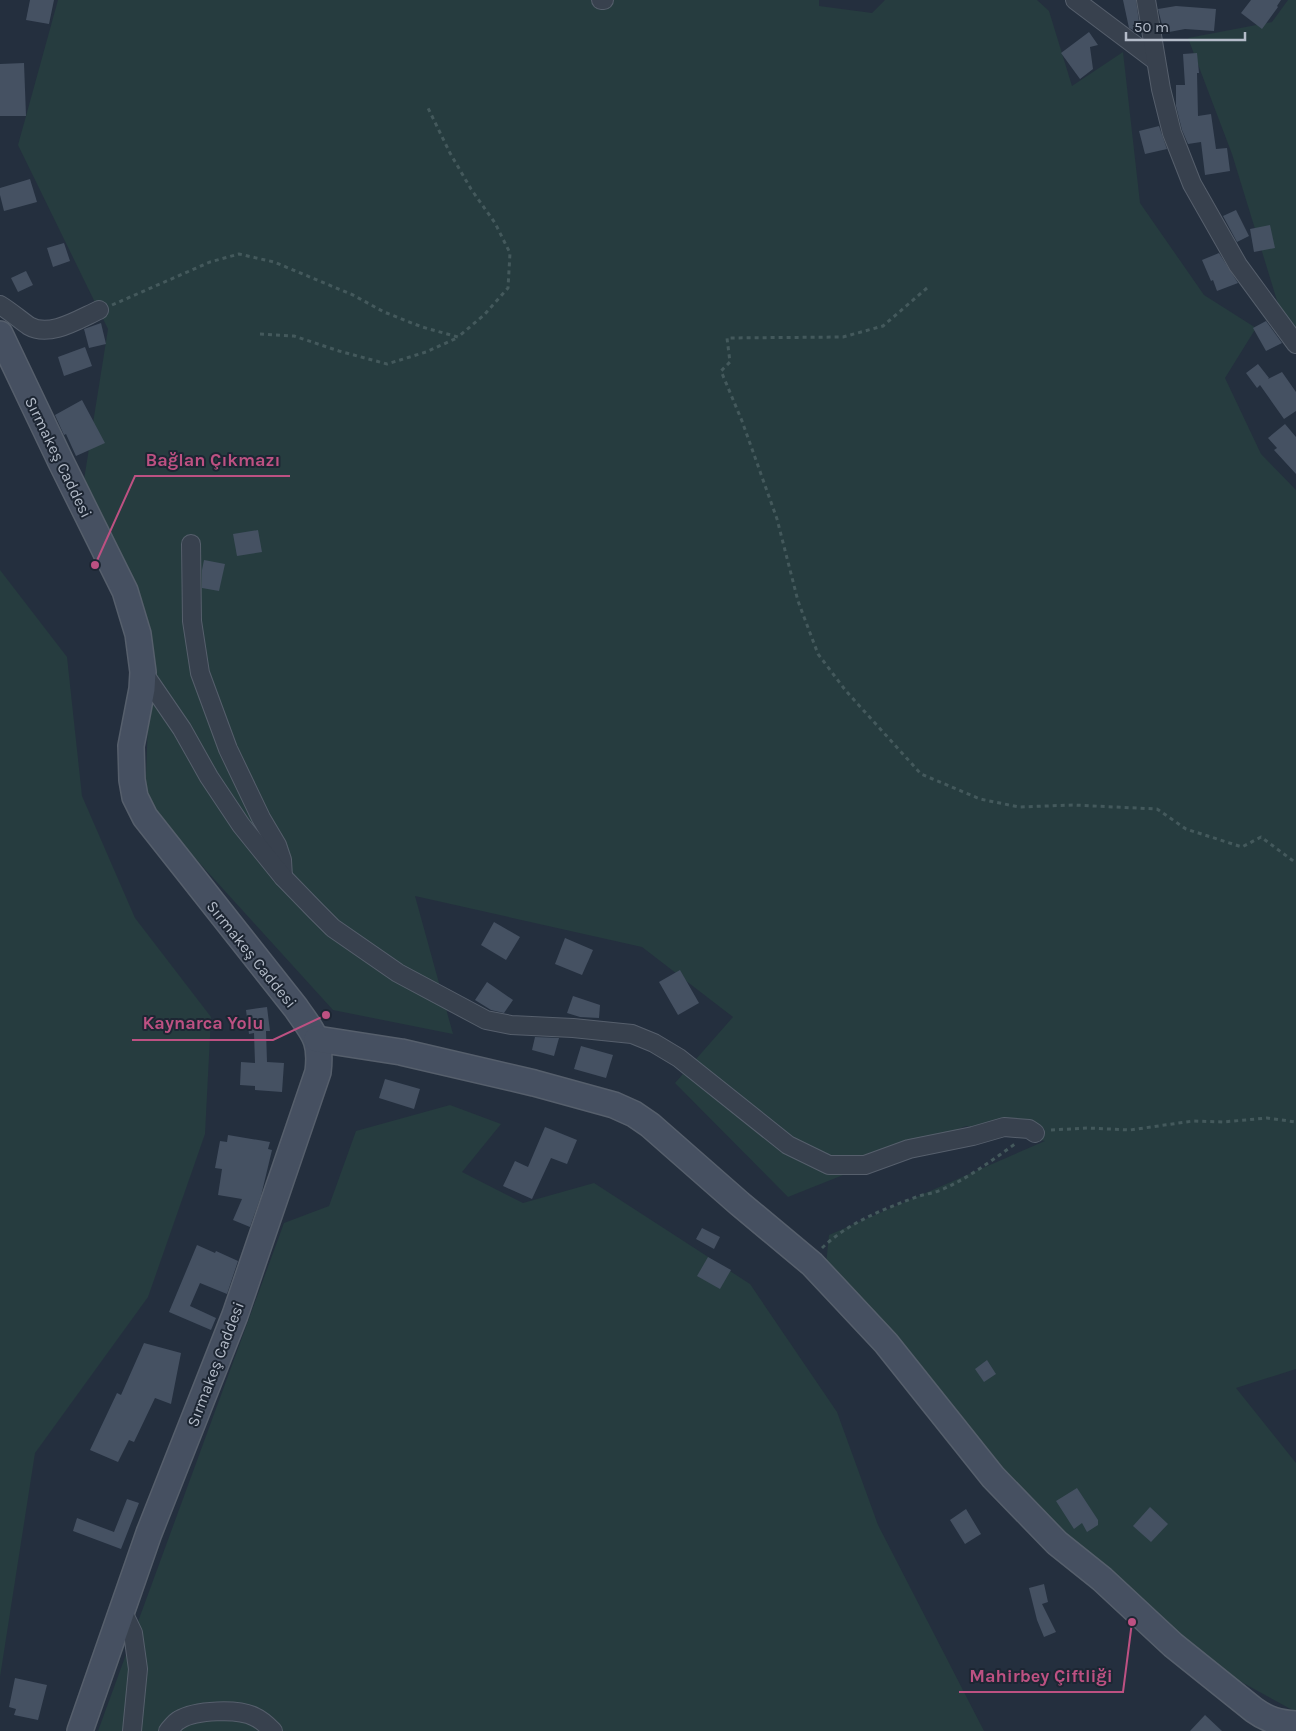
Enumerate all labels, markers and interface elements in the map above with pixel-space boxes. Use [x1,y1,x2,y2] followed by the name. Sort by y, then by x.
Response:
[1126,10,1245,42] scale bar
[1134,18,1169,36] text: 50 m
[21,394,96,521] street label: Sırmakeş Caddesi
[135,443,290,476] callout: Bağlan Çıkmazı
[146,449,280,471] text: Bağlan Çıkmazı
[203,897,301,1012] street label: Sırmakeş Caddesi
[132,1007,273,1040] callout: Kaynarca Yolu
[143,1012,263,1034] text: Kaynarca Yolu
[183,1299,248,1429] street label: Sırmakeş Caddesi
[959,1659,1123,1692] callout: Mahirbey Çiftliği
[969,1665,1113,1687] text: Mahirbey Çiftliği

